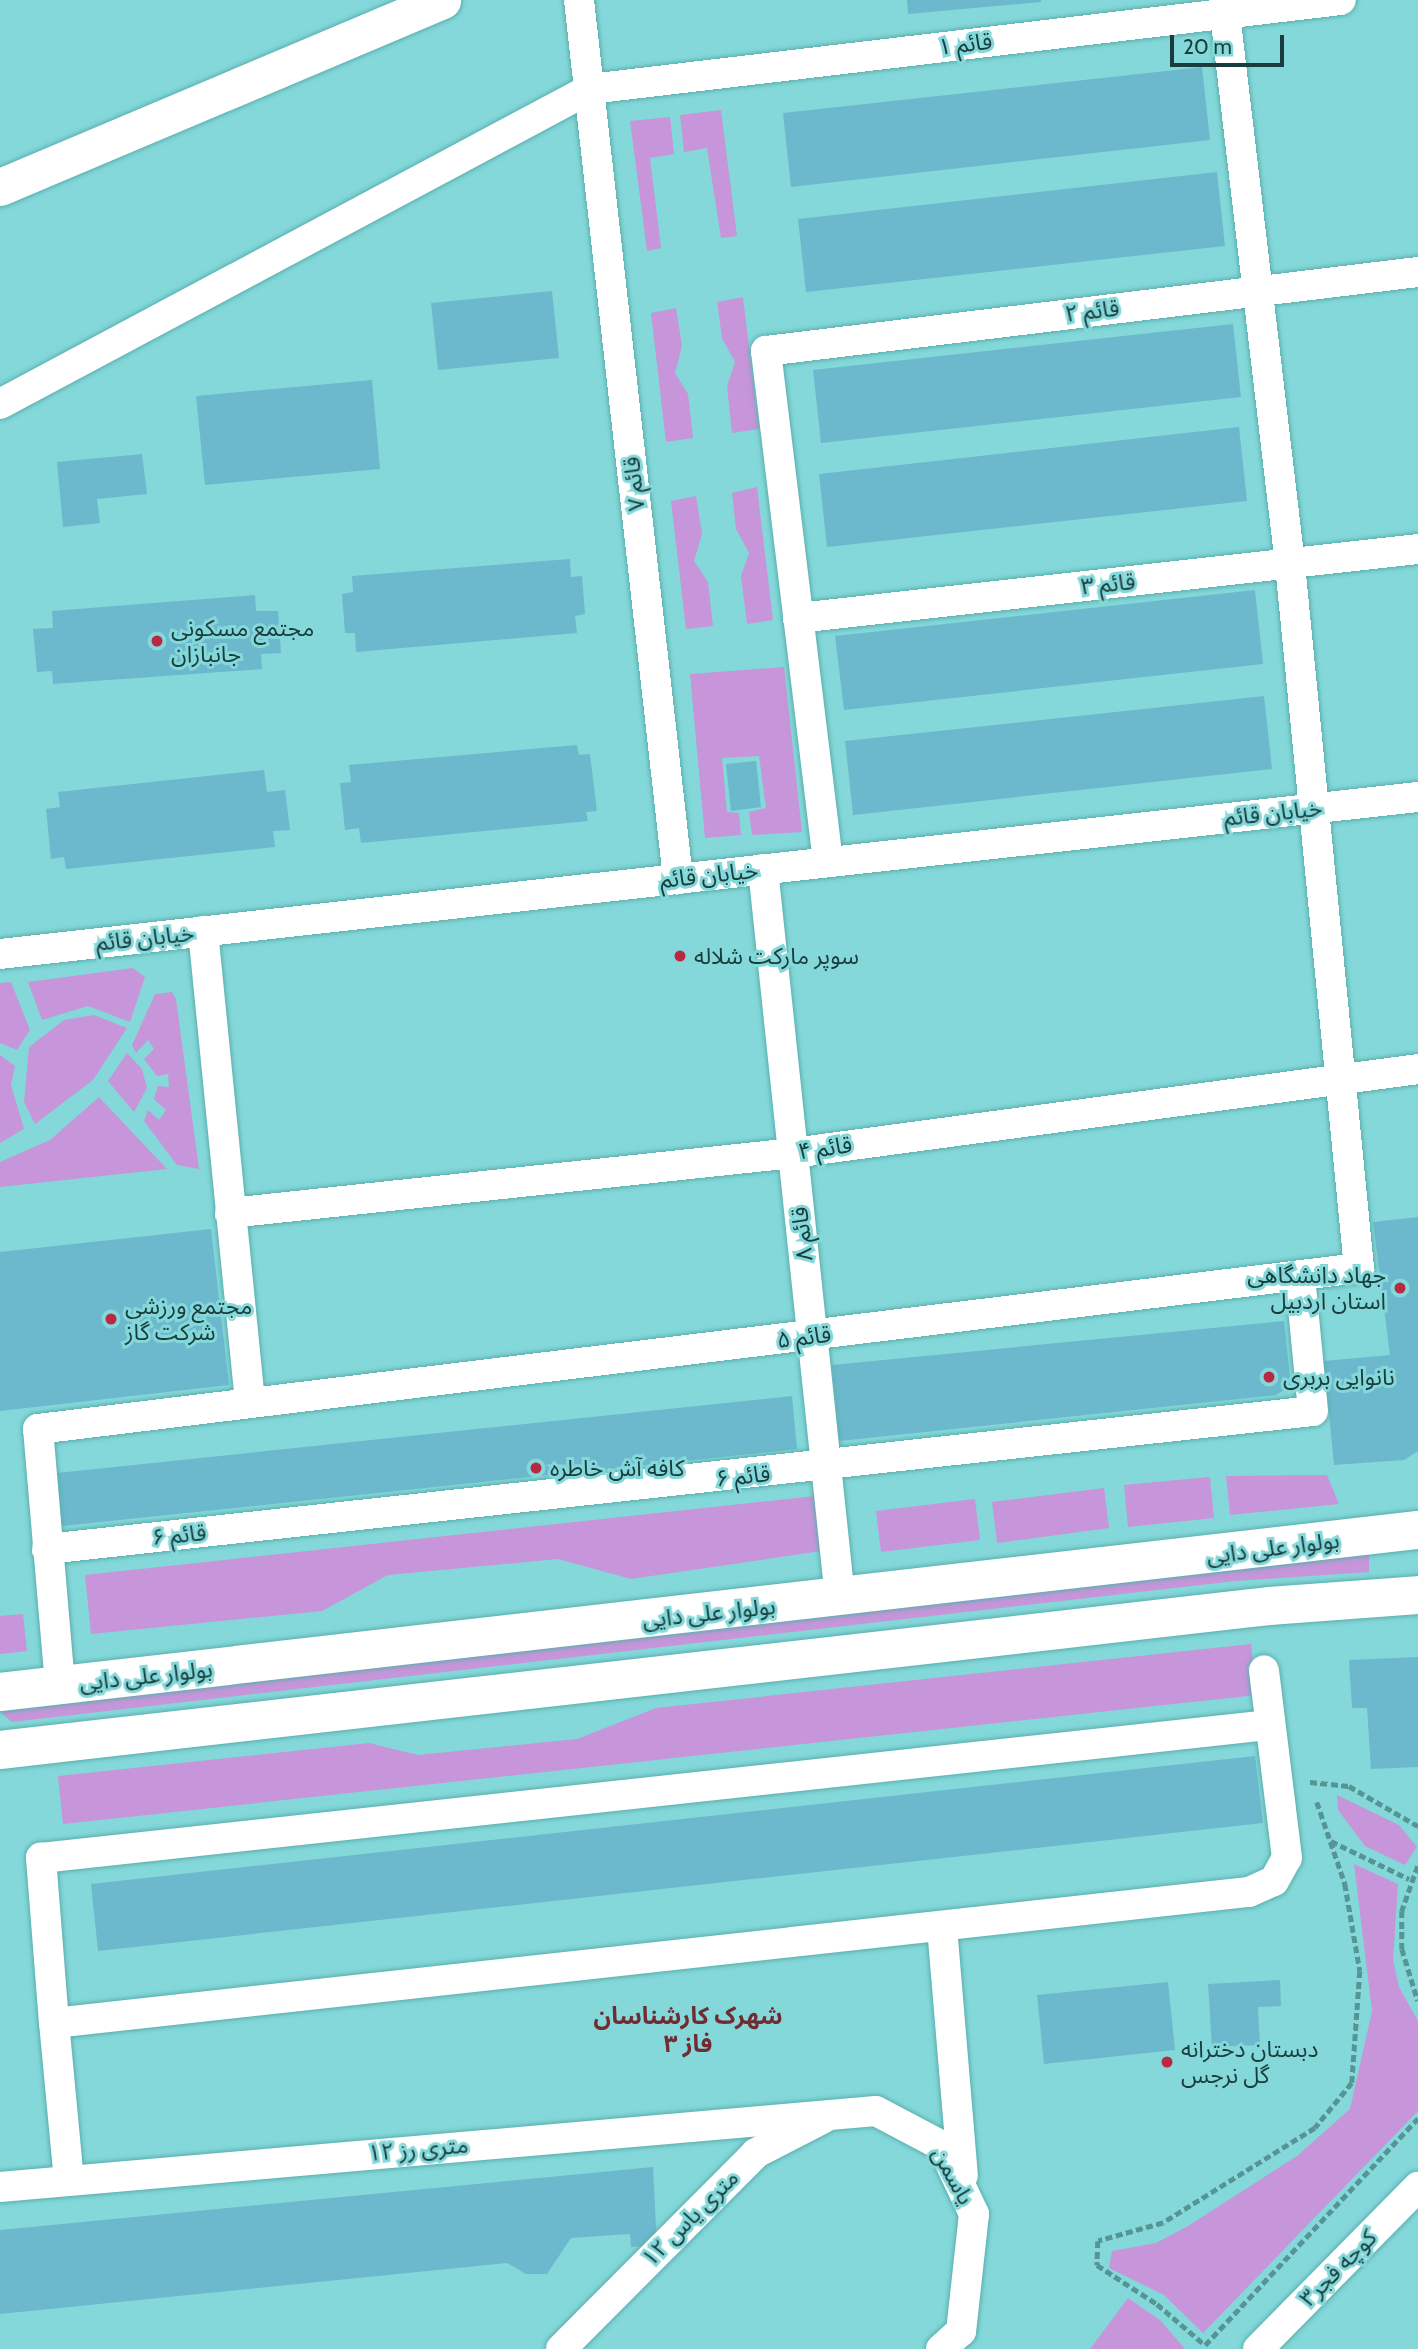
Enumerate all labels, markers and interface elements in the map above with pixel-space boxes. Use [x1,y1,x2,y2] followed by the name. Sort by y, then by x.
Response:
[1173,21,1287,65] scale bar
[936,27,994,61] street label: قائم ۱
[1183,34,1232,59] text: 20 m
[1063,294,1121,328] street label: قائم ۲
[617,455,651,513] street label: قائم ۷
[1079,567,1137,601] street label: قائم ۳
[171,614,314,668] place label: مجتمع مسکونی جانبازان
[149,633,165,649] marker: مجتمع مسکونی جانبازان
[1222,794,1324,832] street label: خیابان قائم
[658,856,760,894] street label: خیابان قائم
[94,919,196,957] street label: خیابان قائم
[694,942,859,970] place label: سوپر مارکت شلاله
[672,948,688,964] marker: سوپر مارکت شلاله
[796,1131,854,1165] street label: قائم ۴
[785,1205,819,1263] street label: قائم ۸
[1247,1261,1386,1315] place label: جهاد دانشگاهی استان اردبیل
[1392,1280,1408,1296] marker: جهاد دانشگاهی استان اردبیل
[125,1292,252,1346] place label: مجتمع ورزشی شرکت گاز
[103,1311,119,1327] marker: مجتمع ورزشی شرکت گاز
[775,1320,833,1354] street label: قائم ۵
[1283,1363,1395,1391] place label: نانوایی بربری
[1261,1369,1277,1385] marker: نانوایی بربری
[550,1454,685,1482] place label: کافه آش خاطره
[714,1459,772,1493] street label: قائم ۶
[528,1460,544,1476] marker: کافه آش خاطره
[150,1518,208,1552] street label: قائم ۶
[1205,1526,1341,1570] street label: بولوار علی دایی
[641,1592,777,1634] street label: بولوار علی دایی
[78,1655,214,1697] street label: بولوار علی دایی
[593,2002,783,2058] district label: شهرک کارشناسان فاز ٣
[1181,2035,1318,2089] place label: دبستان دخترانه گل نرجس
[1159,2054,1175,2070] marker: دبستان دخترانه گل نرجس
[367,2131,469,2167] street label: ۱۲ متری رز
[926,2142,980,2210] street label: یاسمن
[636,2164,744,2272] street label: ۱۲ متری یاس
[1294,2224,1382,2312] street label: کوچه فجر۳

